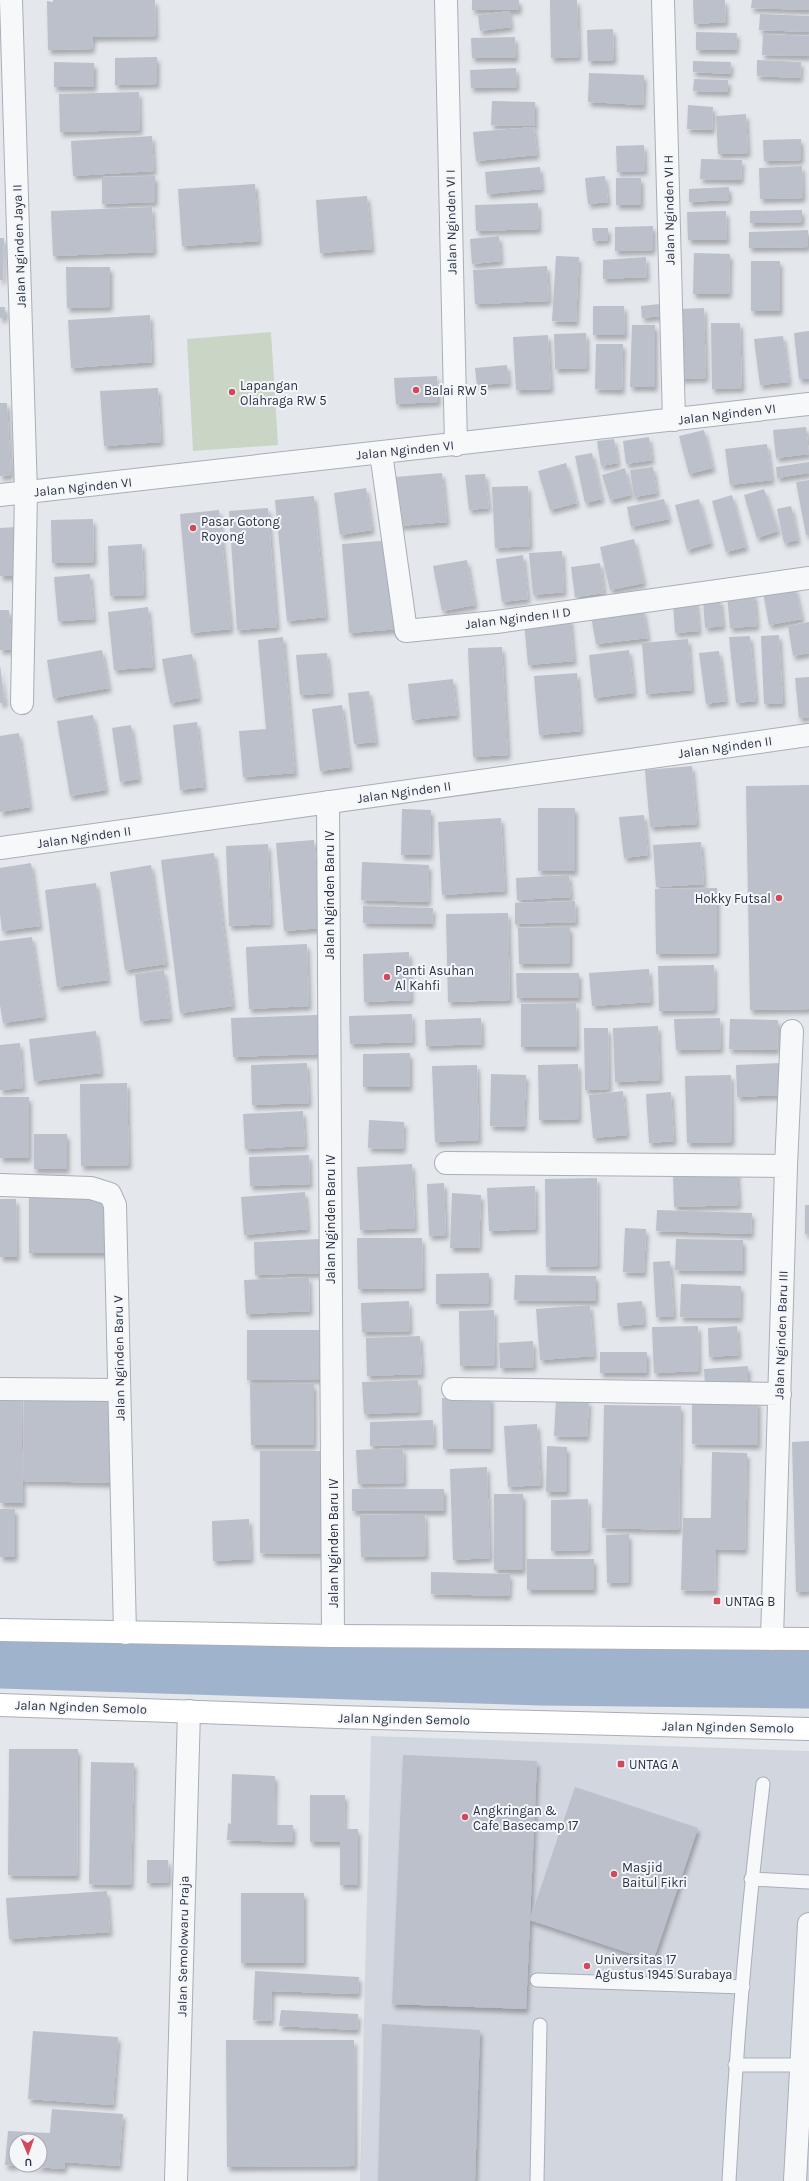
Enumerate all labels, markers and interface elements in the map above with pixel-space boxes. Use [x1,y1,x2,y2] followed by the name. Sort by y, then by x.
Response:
[661,155,677,265] street label: Jalan Nginden VI H
[443,169,459,275] street label: Jalan Nginden VI I
[9,184,29,308] street label: Jalan Nginden Jaya II
[240,378,326,408] place label: Lapangan Olahraga RW 5
[424,383,487,398] place label: Balai RW 5
[411,385,421,395] marker: Balai RW 5
[227,387,237,397] marker: Lapangan Olahraga RW 5
[677,401,777,427] street label: Jalan Nginden VI
[355,437,455,463] street label: Jalan Nginden VI
[33,474,133,500] street label: Jalan Nginden VI
[201,514,280,544] place label: Pasar Gotong Royong
[188,523,198,533] marker: Pasar Gotong Royong
[464,604,572,632] street label: Jalan Nginden II D
[677,733,773,761] street label: Jalan Nginden II
[356,778,452,806] street label: Jalan Nginden II
[36,823,132,851] street label: Jalan Nginden II
[322,830,337,960] street label: Jalan Nginden Baru IV
[695,891,771,906] place label: Hokky Futsal
[774,893,784,903] marker: Hokky Futsal
[395,963,474,993] place label: Panti Asuhan Al Kahfi
[382,972,392,982] marker: Panti Asuhan Al Kahfi
[323,1154,338,1284] street label: Jalan Nginden Baru IV
[771,1270,791,1400] street label: Jalan Nginden Baru III
[110,1294,128,1421] street label: Jalan Nginden Baru V
[326,1478,341,1608] street label: Jalan Nginden Baru IV
[725,1594,775,1609] place label: UNTAG B
[712,1596,722,1606] marker: UNTAG B
[15,1697,147,1717] street label: Jalan Nginden Semolo
[338,1710,470,1728] street label: Jalan Nginden Semolo
[662,1718,794,1736] street label: Jalan Nginden Semolo
[629,1757,679,1772] place label: UNTAG A
[616,1759,626,1769] marker: UNTAG A
[473,1803,578,1833] place label: Angkringan & Cafe Basecamp 17
[460,1812,470,1822] marker: Angkringan & Cafe Basecamp 17
[622,1860,687,1890] place label: Masjid Baitul Fikri
[609,1869,619,1879] marker: Masjid Baitul Fikri
[174,1875,192,2017] street label: Jalan Semolowaru Praja
[595,1952,732,1982] place label: Universitas 17 Agustus 1945 Surabaya
[582,1961,592,1971] marker: Universitas 17 Agustus 1945 Surabaya
[8,2133,48,2173] north arrow
[24,2156,32,2169] text: U

